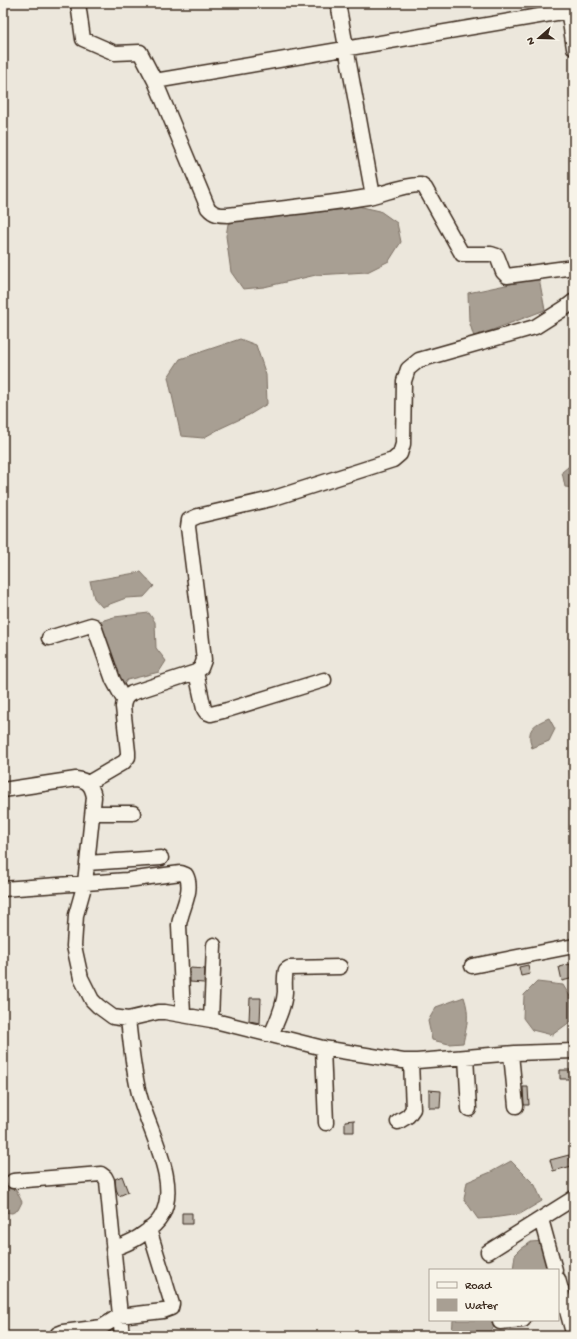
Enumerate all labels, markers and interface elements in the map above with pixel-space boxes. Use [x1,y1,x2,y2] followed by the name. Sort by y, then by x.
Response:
[519,18,559,58] north arrow
[525,35,538,46] text: N
[429,1269,559,1321] legend
[465,1280,492,1294] text: Road
[465,1300,499,1314] text: Water

